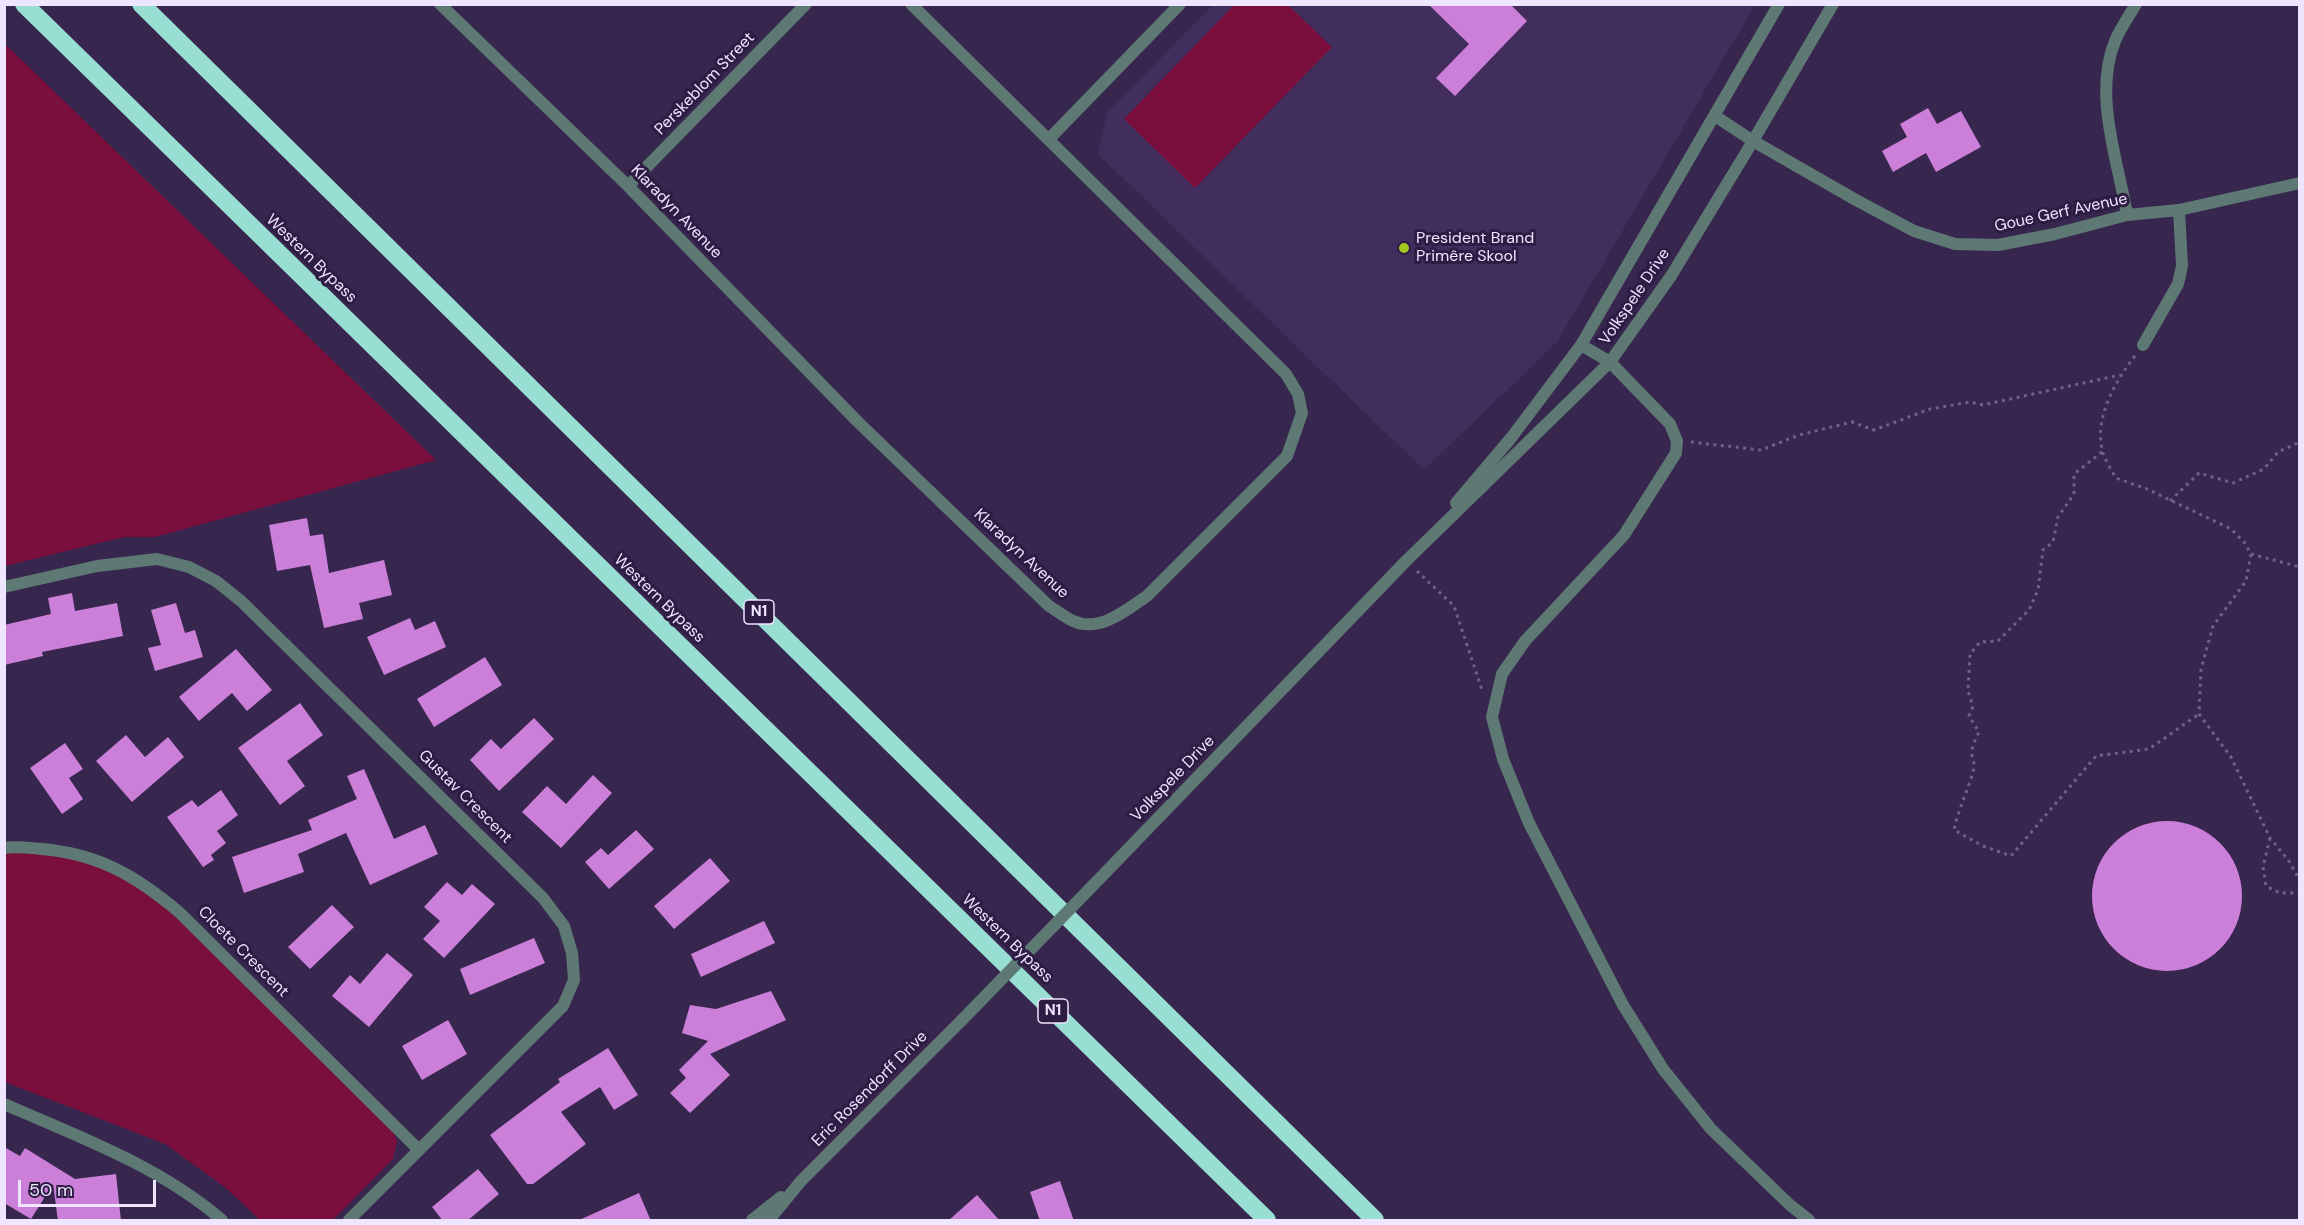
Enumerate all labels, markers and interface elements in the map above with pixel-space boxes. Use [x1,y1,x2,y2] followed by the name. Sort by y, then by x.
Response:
[651,29,759,139] street label: Perskeblom Street
[626,161,726,263] street label: Klaradyn Avenue
[1993,190,2129,236] street label: Goue Gerf Avenue
[261,211,361,307] street label: Western Bypass
[1416,229,1534,267] place label: President Brand Primêre Skool
[1397,241,1411,255] marker: President Brand Primêre Skool
[1596,245,1674,349] street label: Volkspele Drive
[969,505,1073,603] street label: Klaradyn Avenue
[609,551,709,647] street label: Western Bypass
[744,600,774,624] road number: N1
[1127,732,1219,826] street label: Volkspele Drive
[414,746,516,848] street label: Gustav Crescent
[957,891,1057,987] street label: Western Bypass
[194,903,292,1001] street label: Cloete Crescent
[1038,999,1068,1023] road number: N1
[808,1027,932,1151] street label: Eric Rosendorff Drive
[21,1168,159,1206] scale bar
[29,1178,73,1202] text: 50 m

